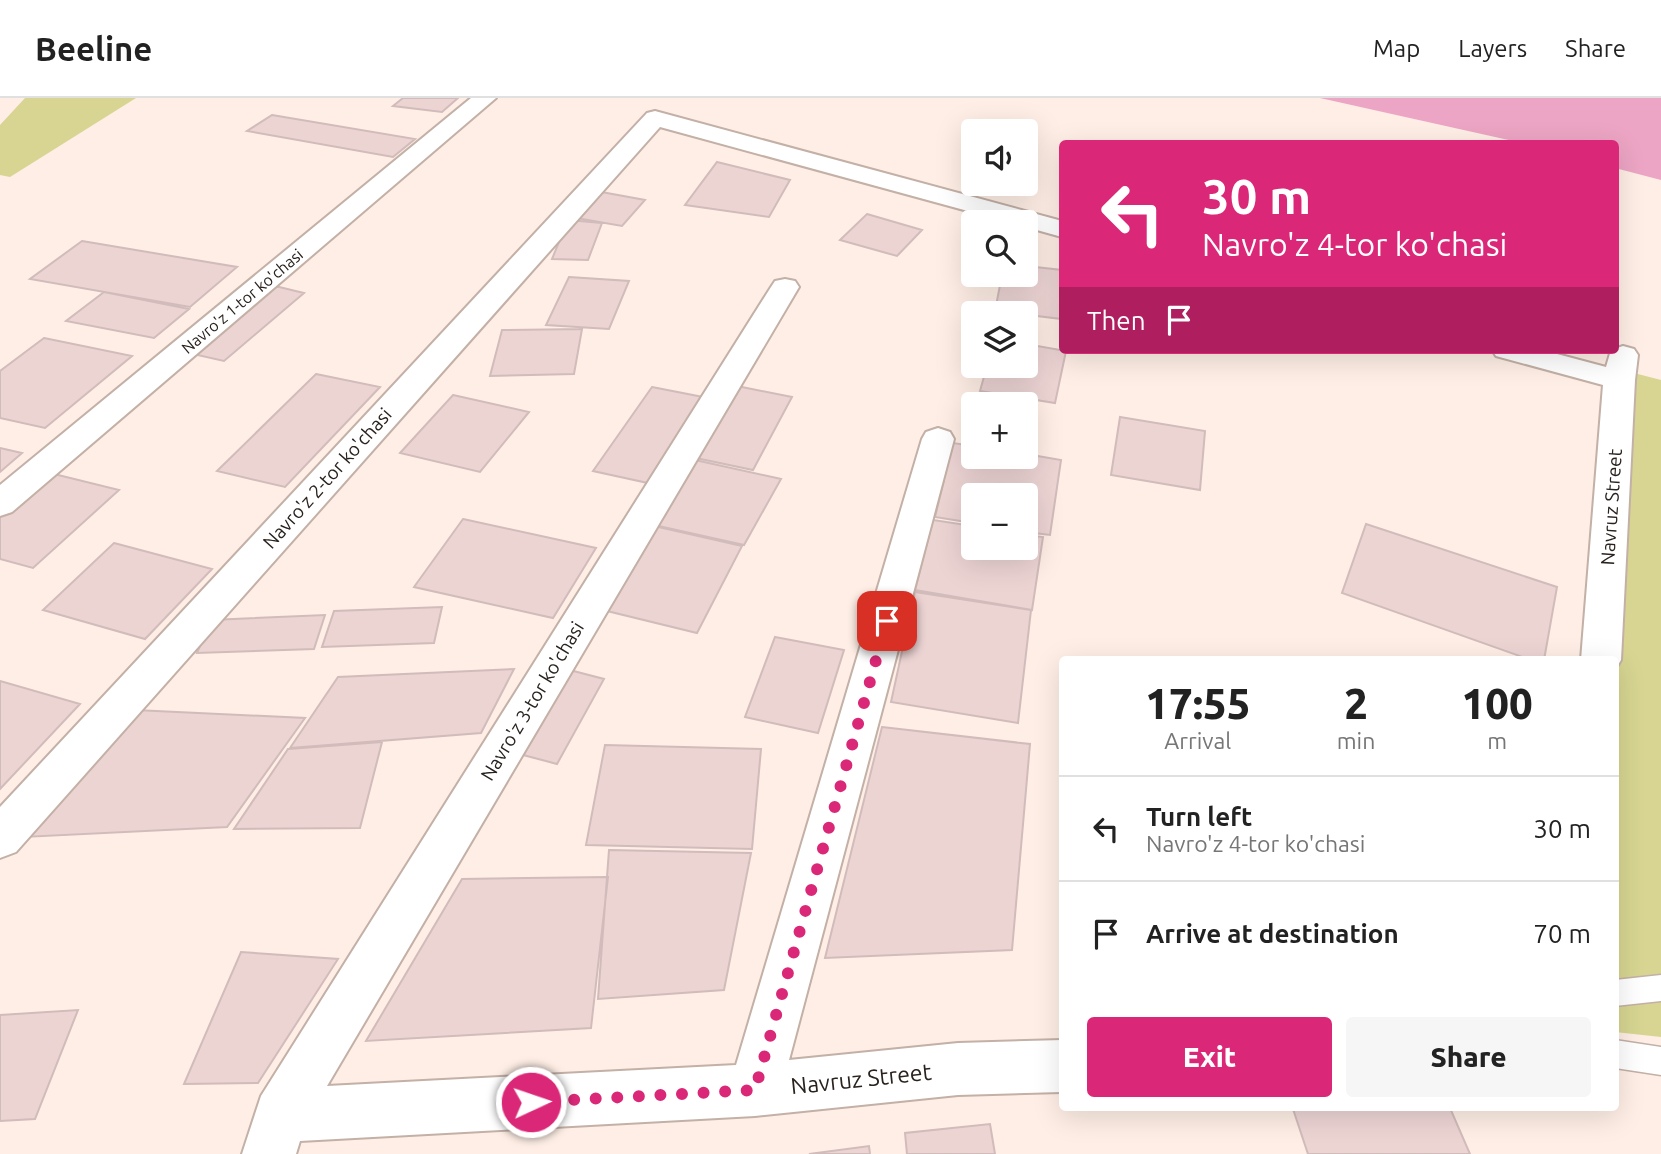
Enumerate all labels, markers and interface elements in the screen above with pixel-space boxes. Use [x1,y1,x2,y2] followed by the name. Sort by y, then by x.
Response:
[35,30,152,67] text: Beeline
[1373,35,1420,62] text: Map
[1458,35,1527,62] text: Layers
[1565,35,1626,62] text: Share
[961,119,1038,560] map controls
[961,119,1038,196] button: sound
[1087,168,1178,259] icon: left
[1202,168,1311,223] text: 30 m
[961,210,1038,287] button: search
[1202,226,1507,262] text: Navro'z 4-tor ko'chasi
[178,245,306,357] street label: Navro'z 1-tor ko'chasi
[961,301,1038,378] button: layers
[1160,301,1198,339] icon: arrive
[1087,306,1146,335] text: Then
[961,392,1038,469] button: +
[258,403,396,553] street label: Navro'z 2-tor ko'chasi
[1596,447,1626,566] street label: Navruz Street
[961,483,1038,560] button: −
[857,591,917,651] pin
[868,602,906,640] icon: arrive
[476,618,588,784] street label: Navro'z 3-tor ko'chasi
[1145,680,1250,727] text: 17:55
[1344,680,1368,727] text: 2
[1462,680,1533,727] text: 100
[1164,728,1231,753] text: Arrival
[1337,728,1375,753] text: min
[1487,728,1507,753] text: m
[1146,802,1252,831] text: Turn left
[1087,810,1125,848] icon: left
[1533,814,1591,843] text: 30 m
[1146,831,1365,856] text: Navro'z 4-tor ko'chasi
[1087,915,1125,953] icon: arrive
[1146,919,1399,948] text: Arrive at destination
[1533,919,1591,948] text: 70 m
[1087,1017,1332,1097] button: Exit
[1346,1017,1591,1097] button: Share
[789,1059,933,1098] street label: Navruz Street
[494,1065,568,1139] position arrow

